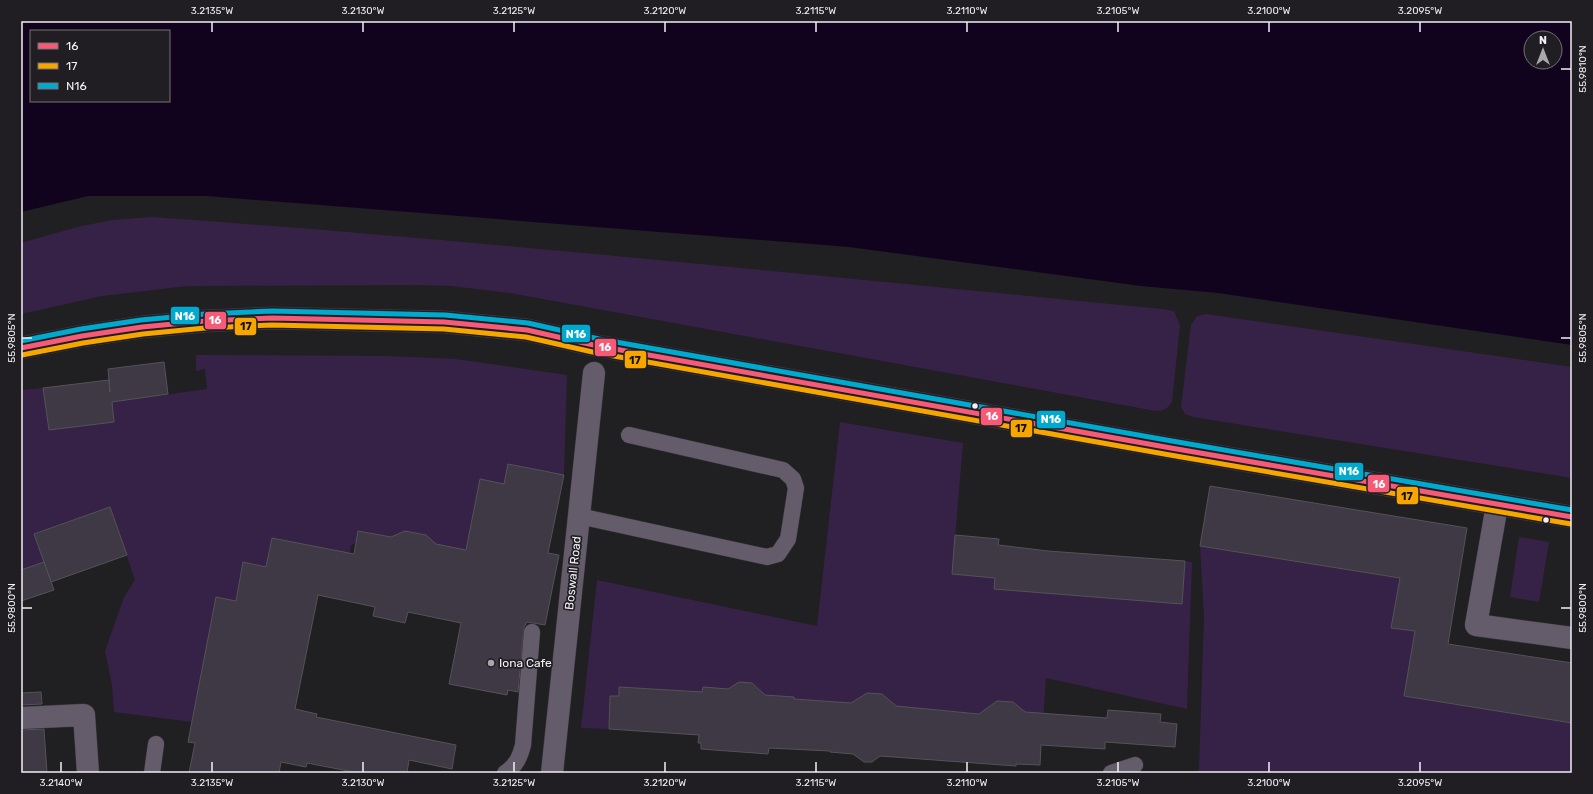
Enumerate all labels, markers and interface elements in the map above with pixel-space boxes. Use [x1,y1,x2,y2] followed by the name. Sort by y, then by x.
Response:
[191,5,233,17] text: 3.2135°W
[342,5,384,17] text: 3.2130°W
[493,5,535,17] text: 3.2125°W
[644,5,686,17] text: 3.2120°W
[796,5,836,17] text: 3.2115°W
[946,5,988,17] text: 3.2110°W
[1097,5,1139,17] text: 3.2105°W
[1247,5,1291,17] text: 3.2100°W
[1398,5,1442,17] text: 3.2095°W
[30,30,170,102] legend
[1523,30,1563,70] north arrow
[1539,34,1547,47] text: N
[66,39,78,53] text: 16
[1577,45,1589,93] text: 55.9810°N
[66,59,77,73] text: 17
[66,79,87,93] text: N16
[170,306,200,325] line badge: N16
[175,310,195,323] text: N16
[204,311,227,330] line badge: 16
[6,313,18,363] text: 55.9805°N
[1577,313,1589,363] text: 55.9805°N
[209,314,221,327] text: 16
[234,317,257,336] line badge: 17
[240,320,253,333] text: 17
[561,324,591,343] line badge: N16
[566,328,586,341] text: N16
[594,338,617,357] line badge: 16
[599,341,611,354] text: 16
[624,350,647,369] line badge: 17
[629,354,642,367] text: 17
[970,401,980,411] unlabelled marker
[980,407,1003,426] line badge: 16
[986,410,998,423] text: 16
[1036,410,1066,429] line badge: N16
[1041,413,1061,426] text: N16
[1010,419,1033,438] line badge: 17
[1015,422,1028,435] text: 17
[1334,462,1364,481] line badge: N16
[1339,465,1359,478] text: N16
[1367,474,1390,493] line badge: 16
[1373,478,1385,491] text: 16
[1396,486,1419,505] line badge: 17
[1401,490,1414,503] text: 17
[1541,515,1551,525] unlabelled marker
[562,535,584,611] street label: Boswall Road
[6,583,18,633] text: 55.9800°N
[1577,583,1589,633] text: 55.9800°N
[499,656,552,670] place label: Iona Cafe
[486,658,496,668] marker: Iona Cafe
[39,777,83,789] text: 3.2140°W
[191,777,233,789] text: 3.2135°W
[342,777,384,789] text: 3.2130°W
[493,777,535,789] text: 3.2125°W
[644,777,686,789] text: 3.2120°W
[796,777,836,789] text: 3.2115°W
[946,777,988,789] text: 3.2110°W
[1097,777,1139,789] text: 3.2105°W
[1247,777,1291,789] text: 3.2100°W
[1398,777,1442,789] text: 3.2095°W

